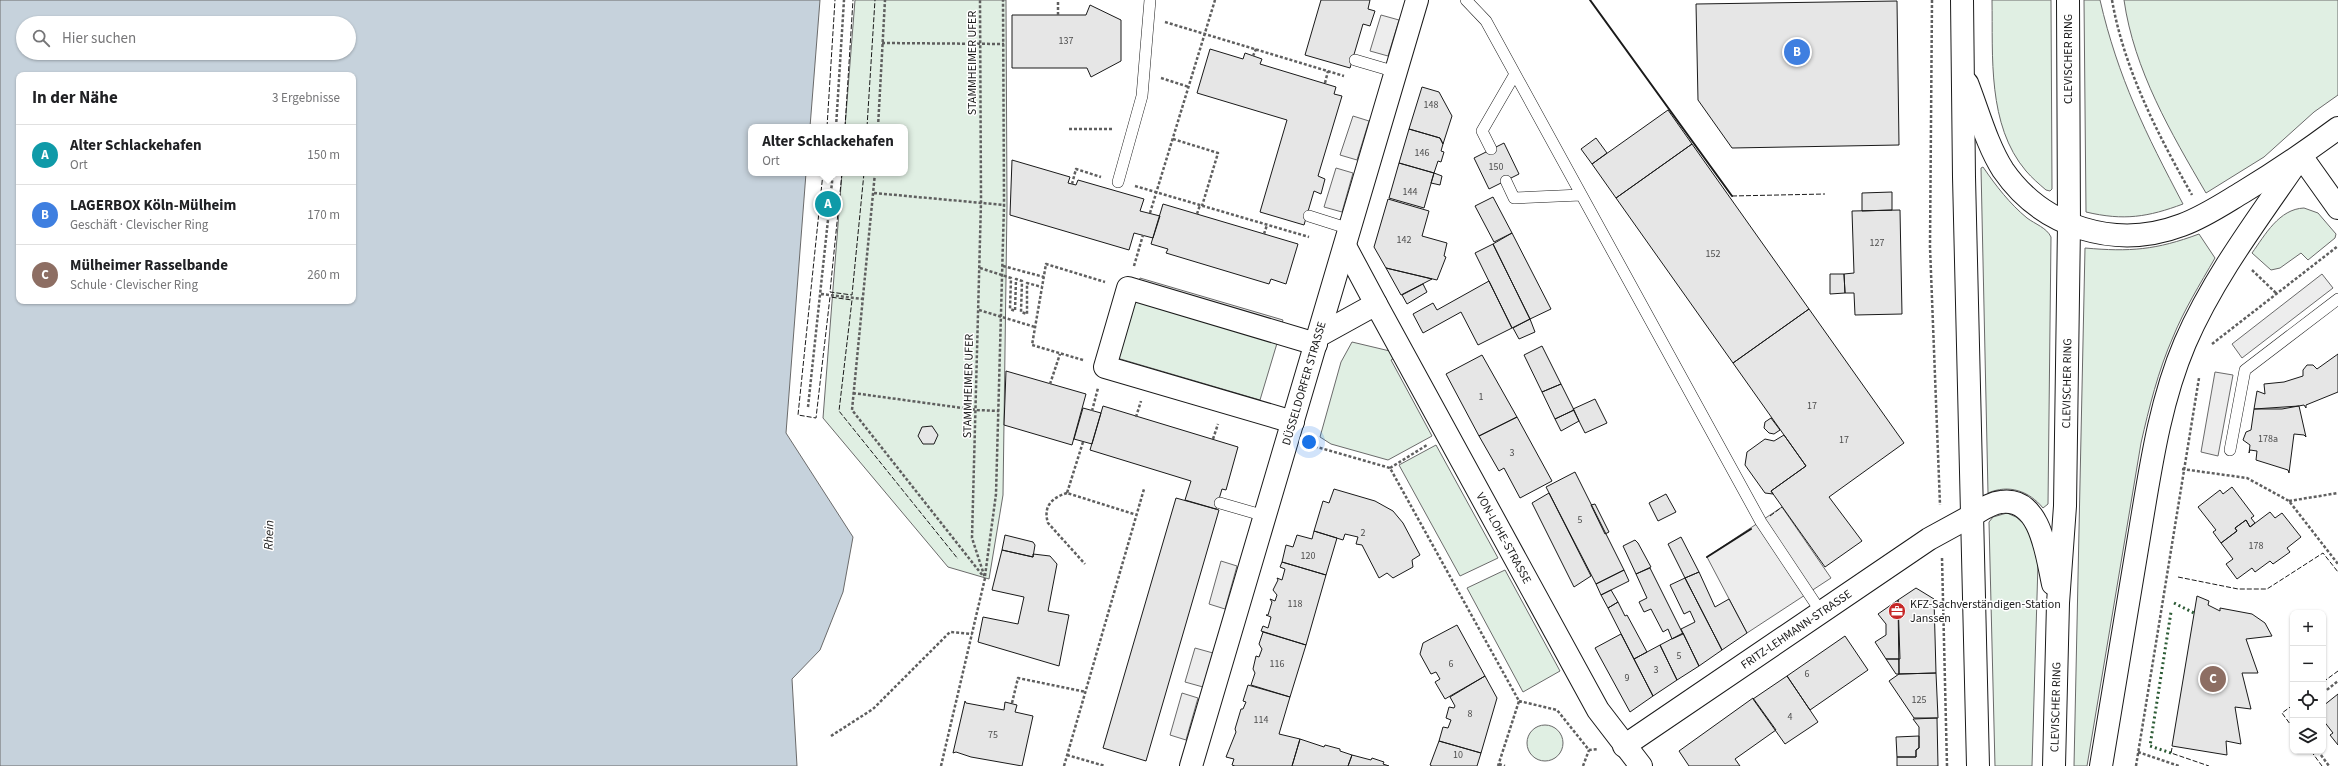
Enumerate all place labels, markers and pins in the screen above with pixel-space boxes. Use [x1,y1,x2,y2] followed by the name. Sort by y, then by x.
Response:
[1784,37,1810,67] pin: B
[815,189,841,219] pin: A
[1910,596,2061,627] place label: KFZ-Sachverständigen-Station Janssen
[1887,601,1907,621] office icon: KFZ-Sachverständigen-Station Janssen
[2200,664,2226,694] pin: C

